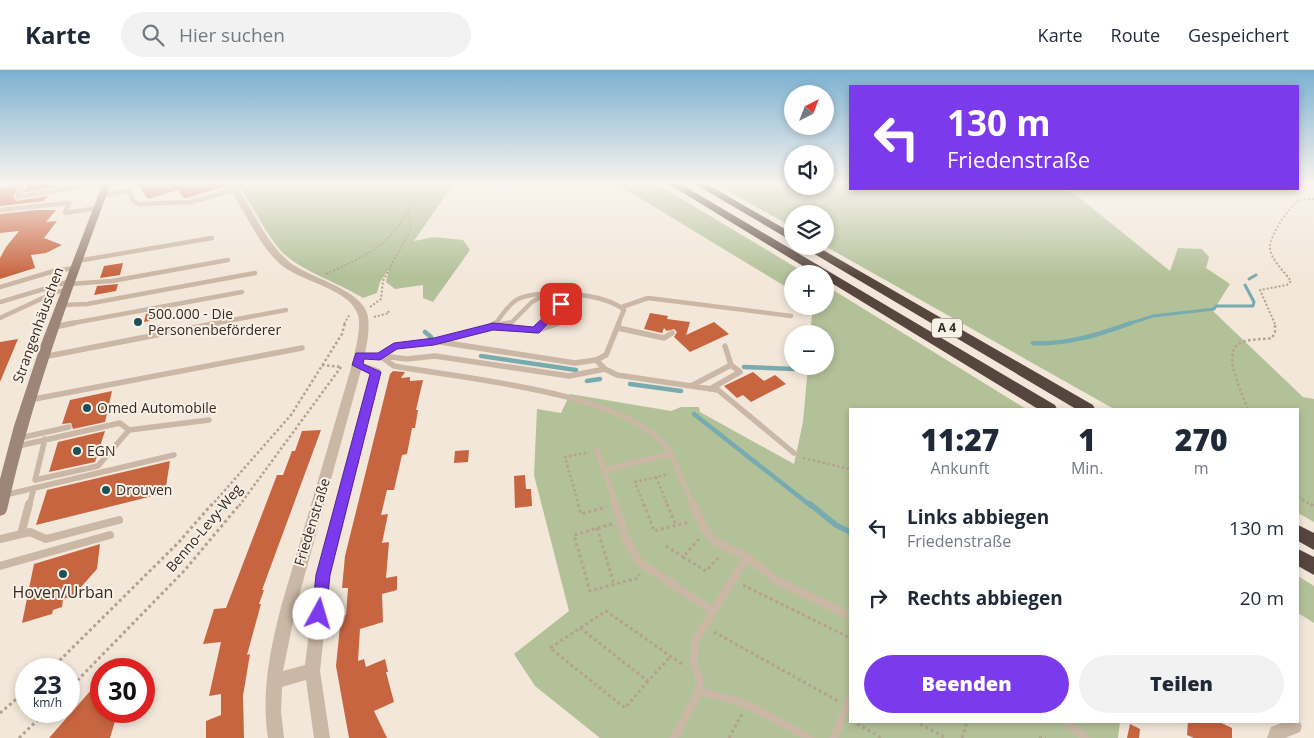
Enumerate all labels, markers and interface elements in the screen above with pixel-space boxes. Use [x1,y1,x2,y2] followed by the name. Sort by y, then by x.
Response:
[121,12,471,57] search box
[25,18,91,51] text: Karte
[139,21,167,49] icon: search
[179,22,285,48] text: Hier suchen
[1038,23,1083,47] text: Karte
[1111,23,1160,47] text: Route
[1188,23,1289,47] text: Gespeichert
[784,85,834,135] north arrow
[784,85,834,375] map controls
[947,99,1051,146] text: 130 m
[864,105,929,170] icon: left
[947,144,1090,174] text: Friedenstraße
[784,145,834,195] button: sound
[784,205,834,255] button: layers
[8,264,67,385] street label: Strangenhäuschen
[784,265,834,315] button: +
[540,283,582,325] pin
[547,290,575,318] icon: arrive
[148,304,281,339] place label: 500.000 - Die Personenbeförderer
[132,316,144,328] marker: 500.000 - Die Personenbeförderer
[932,318,962,338] road number: A 4
[784,325,834,375] button: −
[97,398,217,417] place label: Omed Automobile
[81,402,93,414] marker: Omed Automobile
[920,419,999,460] text: 11:27
[1078,419,1096,460] text: 1
[1175,419,1228,460] text: 270
[87,441,116,460] place label: EGN
[71,445,83,457] marker: EGN
[930,457,989,479] text: Ankunft
[1071,457,1103,479] text: Min.
[1194,457,1209,479] text: m
[289,475,334,568] street label: Friedenstraße
[161,479,246,576] street label: Benno-Levy-Weg
[116,480,172,499] place label: Drouven
[100,484,112,496] marker: Drouven
[907,504,1049,530] text: Links abbiegen
[864,514,892,542] icon: left
[1229,515,1284,541] text: 130 m
[907,530,1011,552] text: Friedenstraße
[57,568,69,580] marker: Hoven/Urban
[13,581,113,603] place label: Hoven/Urban
[864,584,892,612] icon: right
[907,585,1063,611] text: Rechts abbiegen
[1240,585,1284,611] text: 20 m
[292,587,344,639] position arrow
[864,655,1069,713] button: Beenden
[1079,655,1284,713] button: Teilen
[90,658,155,723] speed limit sign: 30
[33,667,62,701] text: 23
[33,694,62,711] text: km/h

